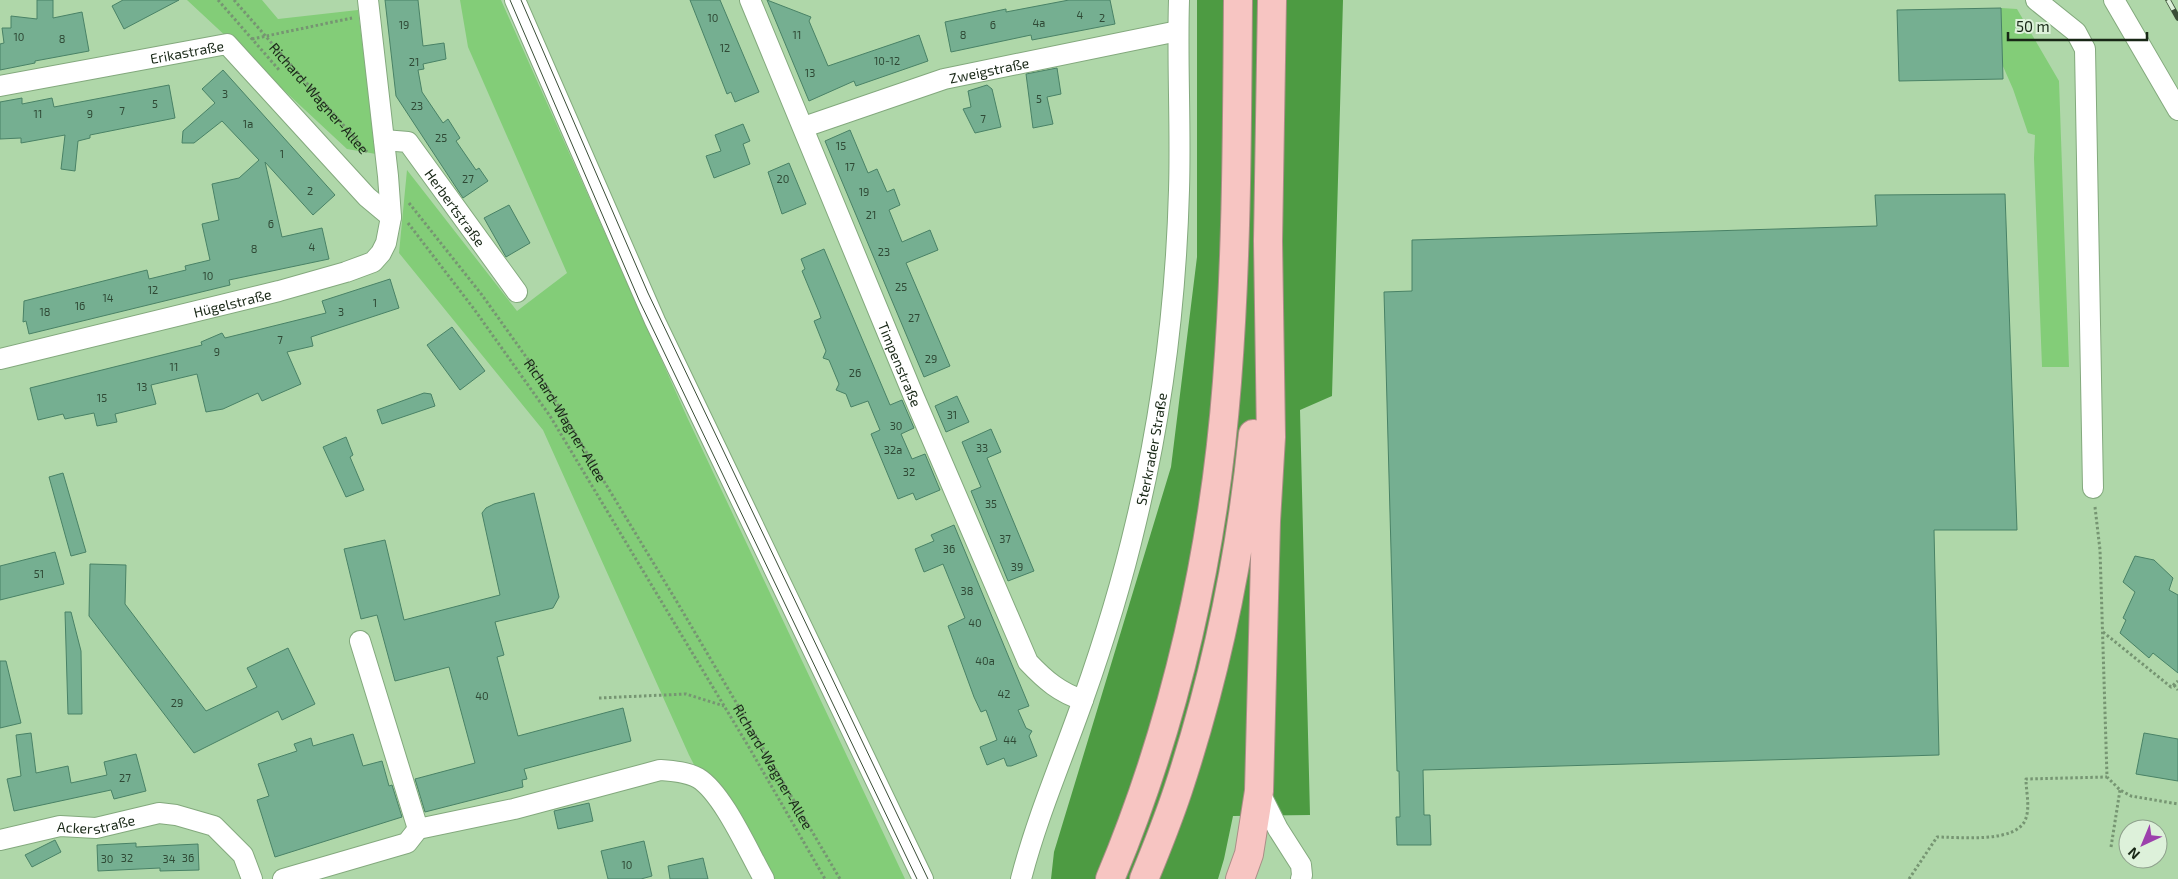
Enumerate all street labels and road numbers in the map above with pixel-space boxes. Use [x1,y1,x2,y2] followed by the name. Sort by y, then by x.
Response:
[149,36,225,67] street label: Erikastraße
[266,39,373,157] street label: Richard-Wagner-Allee
[948,53,1030,86] street label: Zweigstraße
[422,165,489,250] street label: Herbertstraße
[192,285,273,320] street label: Hügelstraße
[875,319,926,409] street label: Timpenstraße
[521,355,611,485] street label: Richard-Wagner-Allee
[1132,391,1170,507] street label: Sterkrader Straße
[730,701,817,832] street label: Richard-Wagner-Allee
[57,811,136,837] street label: Ackerstraße

